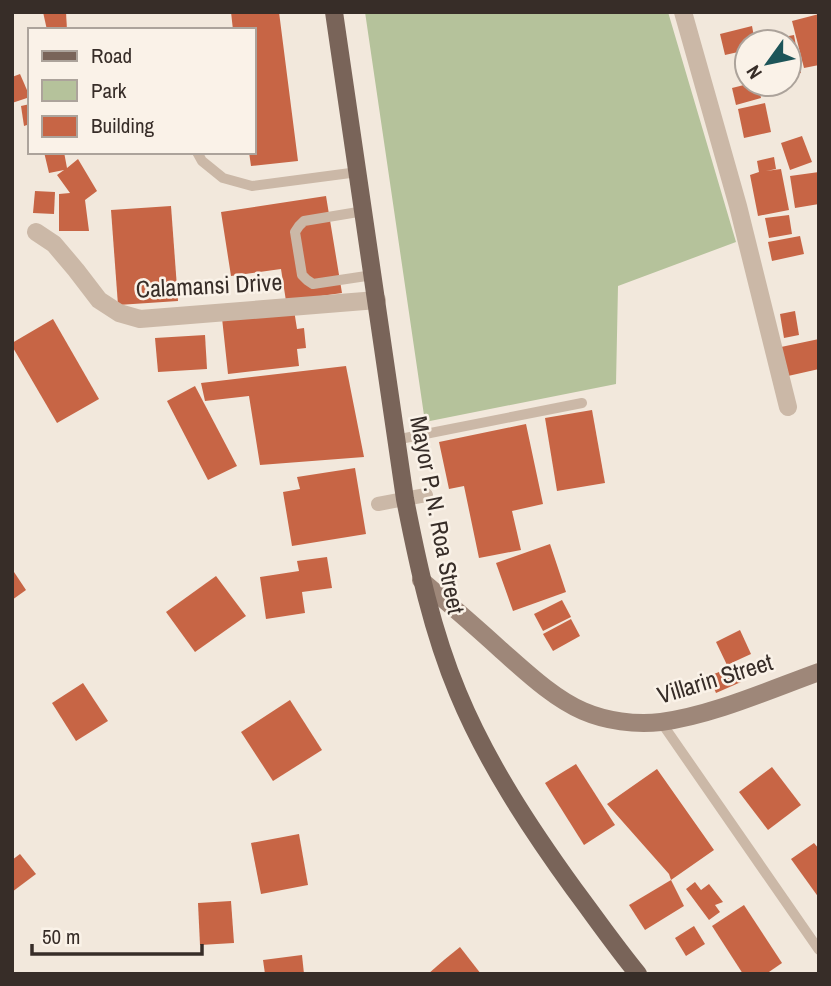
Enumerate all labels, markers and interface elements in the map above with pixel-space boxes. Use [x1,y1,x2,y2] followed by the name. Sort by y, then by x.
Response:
[28,28,256,154] legend
[733,28,803,98] north arrow
[91,41,132,70] text: Road
[740,60,768,84] text: N
[91,76,127,105] text: Park
[91,111,155,140] text: Building
[135,265,283,305] street label: Calamansi Drive
[403,413,473,617] street label: Mayor P. N. Roa Street
[653,645,777,711] street label: Villarin Street
[32,912,201,956] scale bar
[42,922,80,951] text: 50 m

